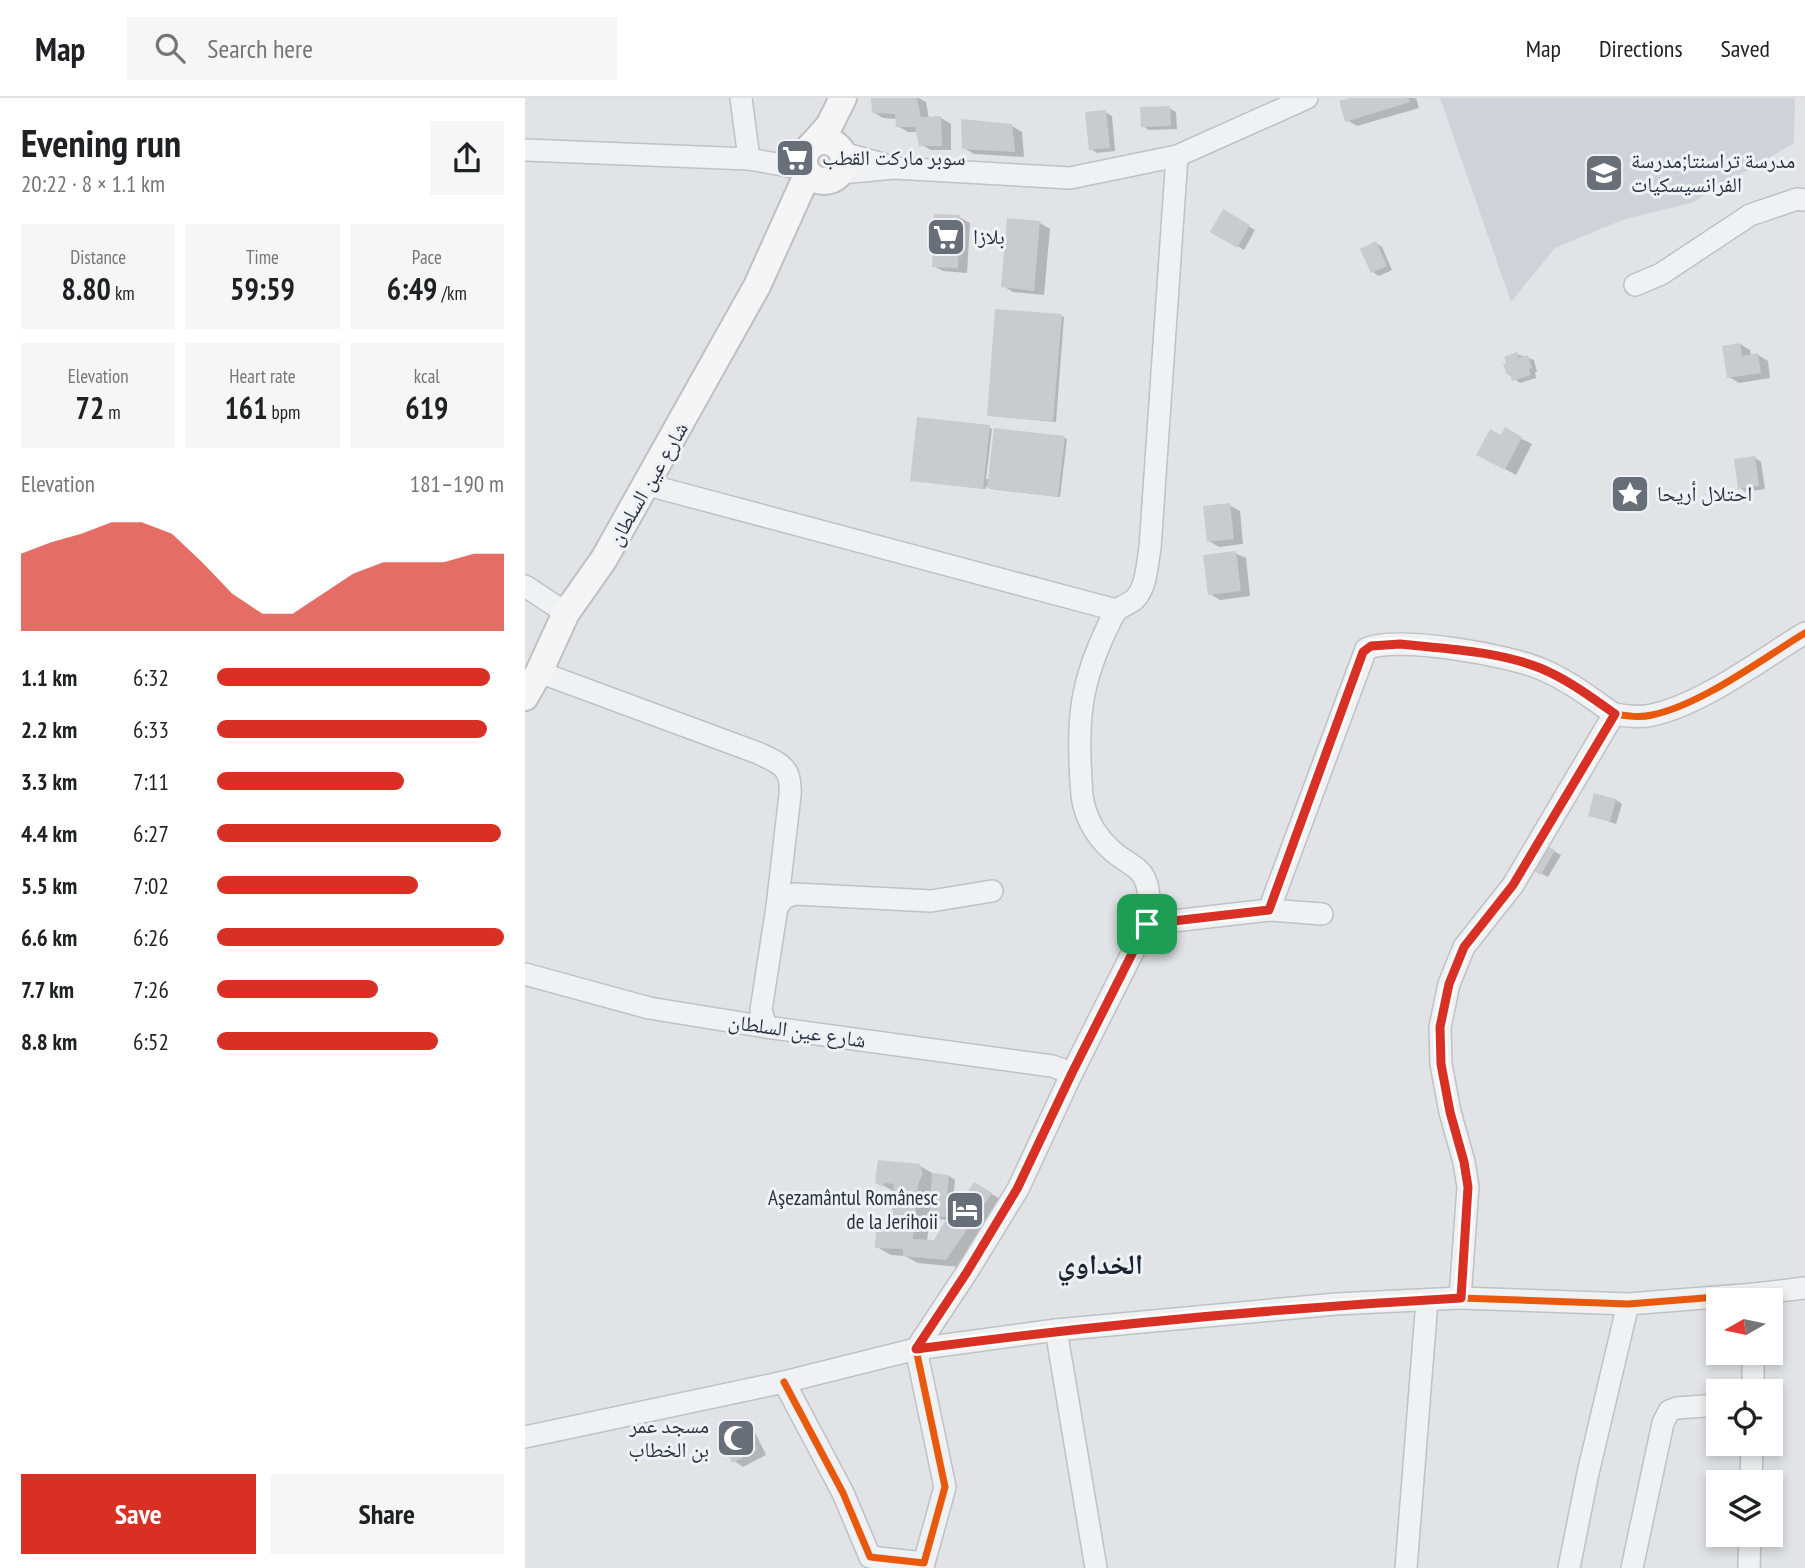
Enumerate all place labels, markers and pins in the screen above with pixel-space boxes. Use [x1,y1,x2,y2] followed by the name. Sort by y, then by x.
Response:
[774,137,816,179] supermarket icon: سوبر ماركت القطب
[822,144,966,171] place label: سوبر ماركت القطب
[1631,147,1795,198] place label: مدرسة تراسنتا;مدرسة الفرانسيسكيات
[1583,152,1625,194] school or university icon: مدرسة تراسنتا;مدرسة الفرانسيسكيات
[925,216,967,258] supermarket icon: بلازا
[973,223,1005,250] place label: بلازا
[1609,473,1651,515] place icon: احتلال أريحا
[1657,480,1752,507] place label: احتلال أريحا
[1117,894,1177,954] pin
[768,1184,939,1235] place label: Aşezamântul Românesc de la Jerihoii
[944,1189,986,1231] hotel icon: Aşezamântul Românesc de la Jerihoii
[628,1412,709,1463] place label: مسجد عمر بن الخطاب
[715,1417,757,1459] mosque icon: مسجد عمر بن الخطاب

